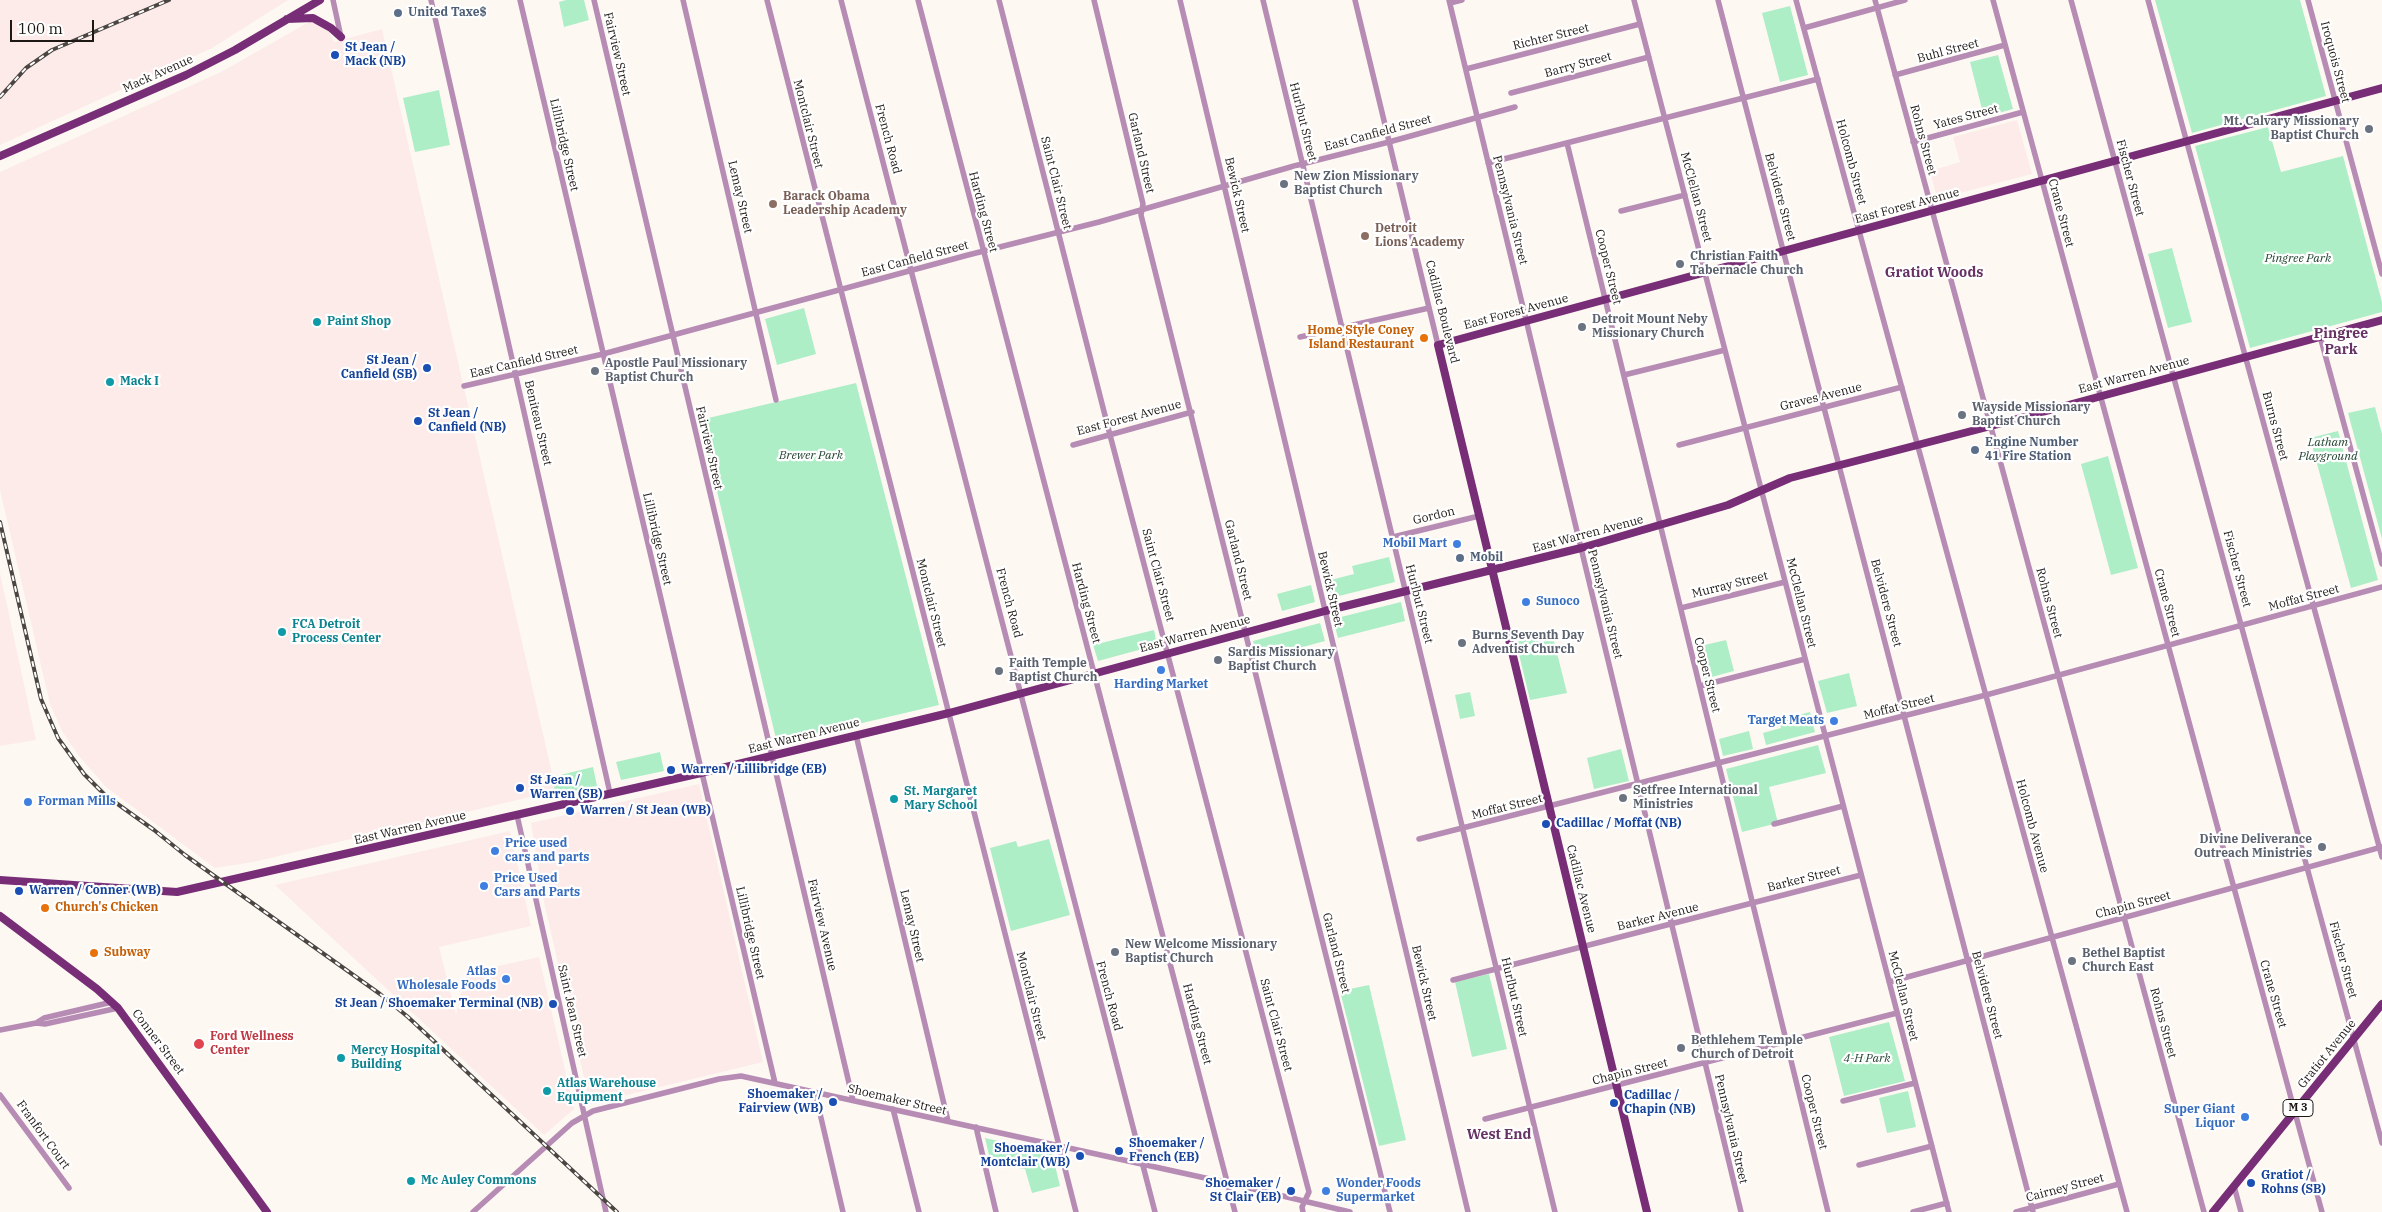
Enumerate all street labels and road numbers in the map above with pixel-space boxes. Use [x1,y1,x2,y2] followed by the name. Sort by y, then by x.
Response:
[600,11,634,97] street label: Fairview Street
[2317,20,2353,104] street label: Iroquois Street
[1511,21,1591,53] street label: Richter Street
[1916,36,1980,66] street label: Buhl Street
[1543,49,1613,81] street label: Barry Street
[121,52,195,96] street label: Mack Avenue
[790,78,826,170] street label: Montclair Street
[1286,81,1320,163] street label: Hurlbut Street
[546,97,582,193] street label: Lillibridge Street
[1932,101,2000,133] street label: Yates Street
[872,103,904,175] street label: French Road
[1907,103,1939,177] street label: Rohns Street
[1125,111,1157,195] street label: Garland Street
[1323,112,1433,154] street label: East Canfield Street
[1833,118,1869,206] street label: Holcomb Street
[1037,135,1075,231] street label: Saint Clair Street
[2113,138,2147,218] street label: Fischer Street
[1677,151,1715,243] street label: McClellan Street
[1761,152,1799,242] street label: Belvidere Street
[1489,154,1531,266] street label: Pennsylvania Street
[1221,156,1253,234] street label: Bewick Street
[725,159,755,235] street label: Lemay Street
[965,170,1001,254] street label: Harding Street
[2045,177,2077,249] street label: Crane Street
[1853,185,1961,227] street label: East Forest Avenue
[1592,228,1624,306] street label: Cooper Street
[860,238,970,280] street label: East Canfield Street
[1422,259,1462,365] street label: Cadillac Boulevard
[1462,291,1570,333] street label: East Forest Avenue
[469,343,579,381] street label: East Canfield Street
[2077,353,2191,397] street label: East Warren Avenue
[521,379,555,467] street label: Beniteau Street
[1779,380,1863,414] street label: Graves Avenue
[2259,390,2291,462] street label: Burns Street
[1075,397,1183,439] street label: East Forest Avenue
[692,405,726,491] street label: Fairview Street
[639,491,675,587] street label: Lillibridge Street
[1412,504,1456,528] street label: Gordon
[1531,512,1645,556] street label: East Warren Avenue
[1221,518,1255,602] street label: Garland Street
[1139,527,1177,623] street label: Saint Clair Street
[2220,529,2254,609] street label: Fischer Street
[1584,548,1626,660] street label: Pennsylvania Street
[1314,550,1346,628] street label: Bewick Street
[1783,556,1819,650] street label: McClellan Street
[913,557,949,649] street label: Montclair Street
[1867,558,1905,648] street label: Belvidere Street
[1068,561,1104,645] street label: Harding Street
[1402,563,1436,645] street label: Hurlbut Street
[2033,566,2065,640] street label: Rohns Street
[993,567,1025,639] street label: French Road
[2151,567,2183,639] street label: Crane Street
[1690,569,1770,601] street label: Murray Street
[2267,582,2341,614] street label: Moffat Street
[1138,612,1252,656] street label: East Warren Avenue
[1691,636,1723,714] street label: Cooper Street
[1862,691,1936,723] street label: Moffat Street
[747,715,861,757] street label: East Warren Avenue
[2013,778,2051,874] street label: Holcomb Avenue
[1470,791,1544,823] street label: Moffat Street
[353,808,467,848] street label: East Warren Avenue
[1563,843,1599,935] street label: Cadillac Avenue
[1766,863,1842,895] street label: Barker Street
[804,878,840,972] street label: Fairview Avenue
[732,885,768,981] street label: Lillibridge Street
[897,888,927,964] street label: Lemay Street
[2094,888,2172,922] street label: Chapin Street
[1616,900,1700,934] street label: Barker Avenue
[1319,911,1353,995] street label: Garland Street
[2326,920,2360,1000] street label: Fischer Street
[1408,944,1440,1022] street label: Bewick Street
[1885,949,1921,1043] street label: McClellan Street
[1013,950,1049,1042] street label: Montclair Street
[1968,950,2006,1040] street label: Belvidere Street
[1498,956,1530,1038] street label: Hurlbut Street
[2256,958,2290,1030] street label: Crane Street
[1093,960,1125,1032] street label: French Road
[554,963,590,1059] street label: Saint Jean Street
[1257,977,1295,1073] street label: Saint Clair Street
[1179,982,1215,1066] street label: Harding Street
[2147,986,2179,1060] street label: Rohns Street
[129,1007,187,1077] street label: Conner Street
[2295,1017,2359,1091] street label: Gratiot Avenue
[1591,1056,1669,1088] street label: Chapin Street
[1711,1073,1751,1185] street label: Pennsylvania Street
[1798,1073,1830,1151] street label: Cooper Street
[846,1082,948,1118] street label: Shoemaker Street
[13,1098,73,1172] street label: Franfort Court
[2283,1100,2313,1116] road number: M 3
[2024,1171,2106,1205] street label: Cairney Street

